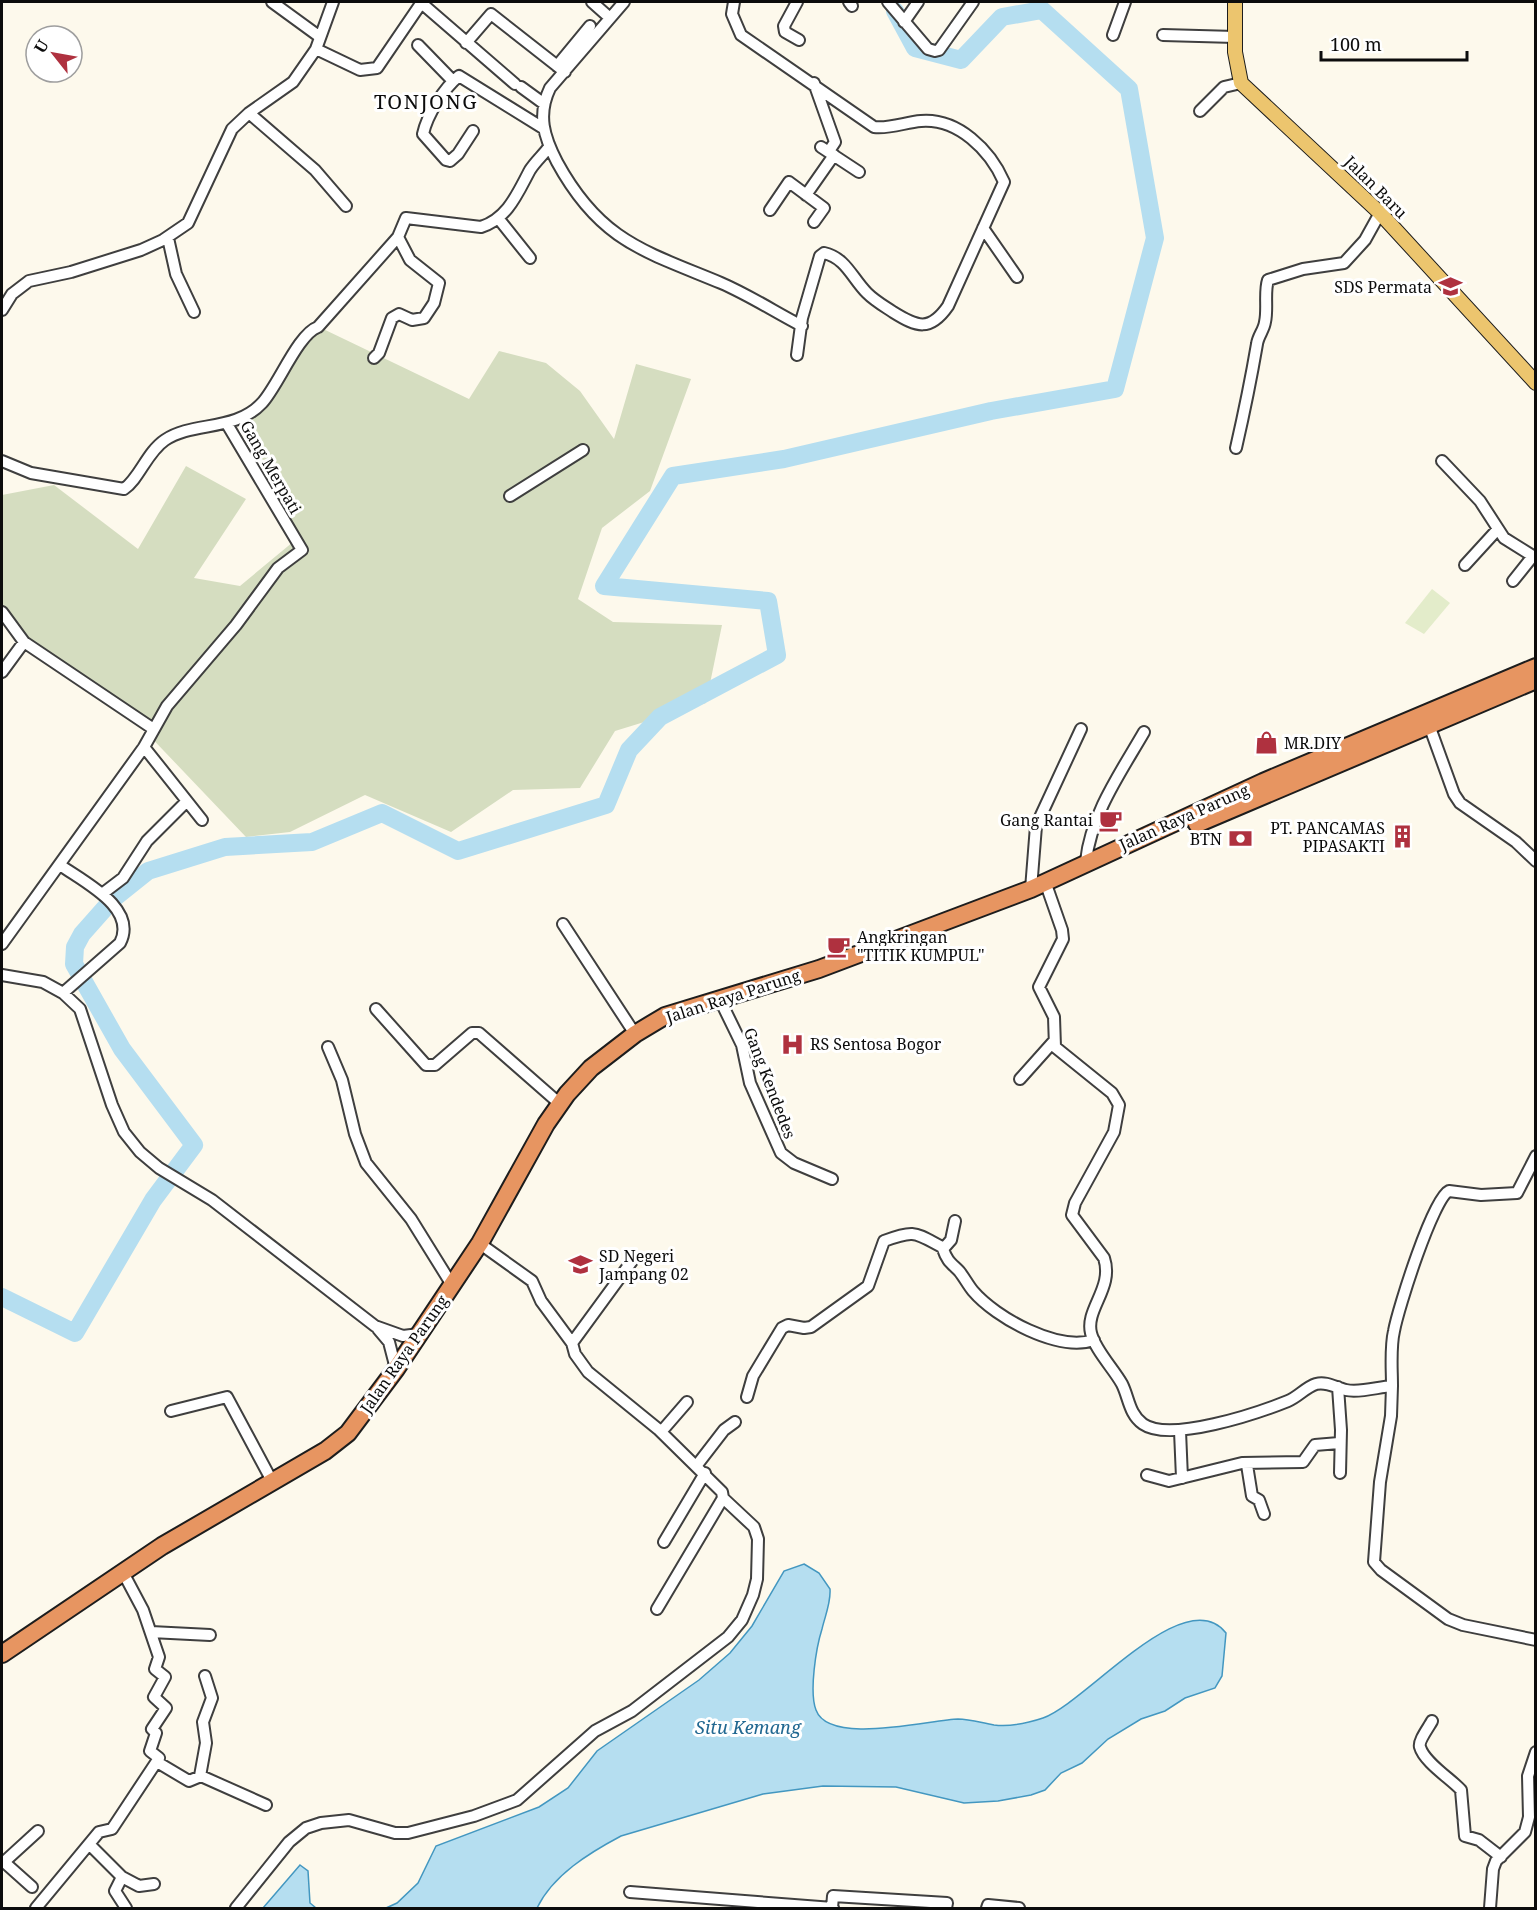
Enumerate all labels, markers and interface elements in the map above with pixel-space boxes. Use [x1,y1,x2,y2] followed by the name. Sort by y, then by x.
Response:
[24,24,84,84] north arrow
[1321,24,1466,62] scale bar
[1330,32,1382,56] text: 100 m
[29,35,54,57] text: U
[374,88,478,115] district label: TONJONG
[1339,150,1412,223] street label: Jalan Baru
[1437,274,1463,300] school or university icon: SDS Permata
[1334,276,1432,298] place label: SDS Permata
[235,416,307,518] street label: Gang Merpati
[1253,730,1279,756] shop icon: MR.DIY
[1284,732,1342,754] place label: MR.DIY
[1115,778,1253,856] street label: Jalan Raya Parung
[1098,807,1124,833] cafe icon: Gang Rantai
[1000,809,1093,831] place label: Gang Rantai
[1270,817,1385,857] place label: PT. PANCAMAS PIPASAKTI
[1390,824,1416,850] building icon: PT. PANCAMAS PIPASAKTI
[1227,826,1253,852] bank icon: BTN
[1190,828,1222,850] place label: BTN
[857,926,985,966] place label: Angkringan "TITIK KUMPUL"
[826,933,852,959] cafe icon: Angkringan "TITIK KUMPUL"
[662,964,803,1028] street label: Jalan Raya Parung
[739,1024,801,1142] street label: Gang Kendedes
[779,1031,805,1057] hospital icon: RS Sentosa Bogor
[810,1033,942,1055] place label: RS Sentosa Bogor
[598,1245,689,1285] place label: SD Negeri Jampang 02
[568,1252,594,1278] school or university icon: SD Negeri Jampang 02
[354,1290,453,1418] street label: Jalan Raya Parung
[695,1715,802,1739] water label: Situ Kemang

